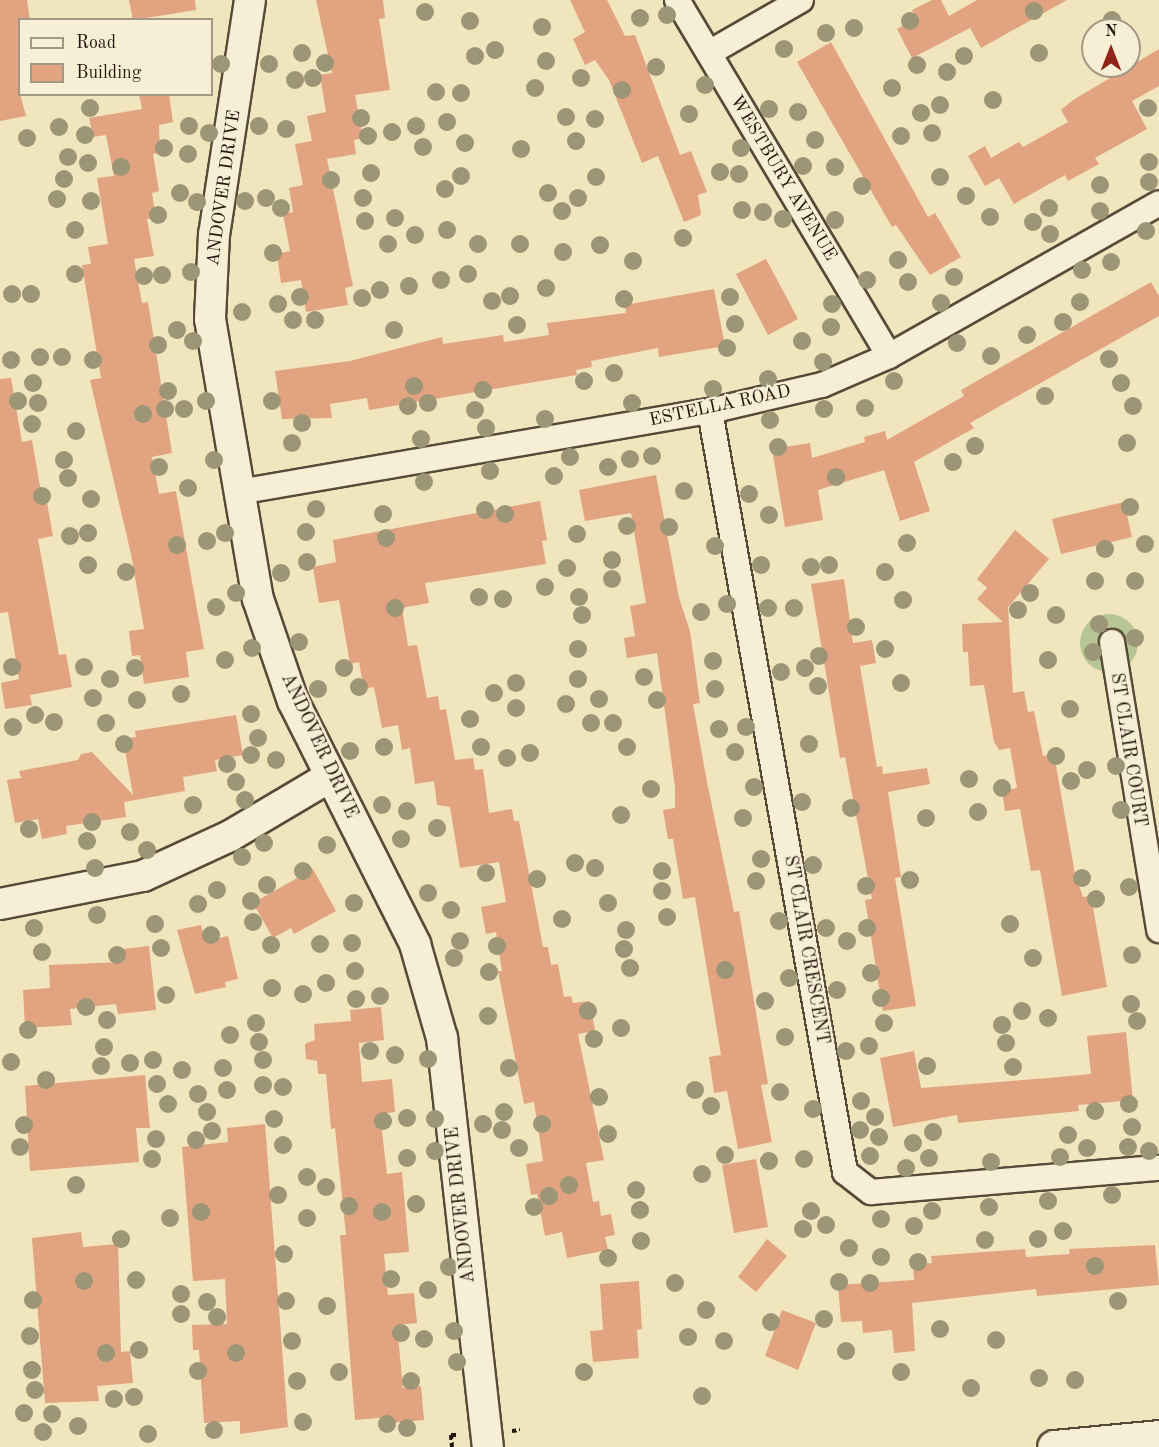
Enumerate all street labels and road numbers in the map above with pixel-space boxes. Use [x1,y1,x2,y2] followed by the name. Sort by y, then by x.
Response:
[725,91,841,265] street label: WESTBURY AVENUE
[202,109,246,267] street label: ANDOVER DRIVE
[647,380,793,432] street label: ESTELLA ROAD
[276,670,362,822] street label: ANDOVER DRIVE
[1105,671,1151,829] street label: ST CLAIR COURT
[779,854,833,1046] street label: ST CLAIR CRESCENT
[442,1126,480,1284] street label: ANDOVER DRIVE

